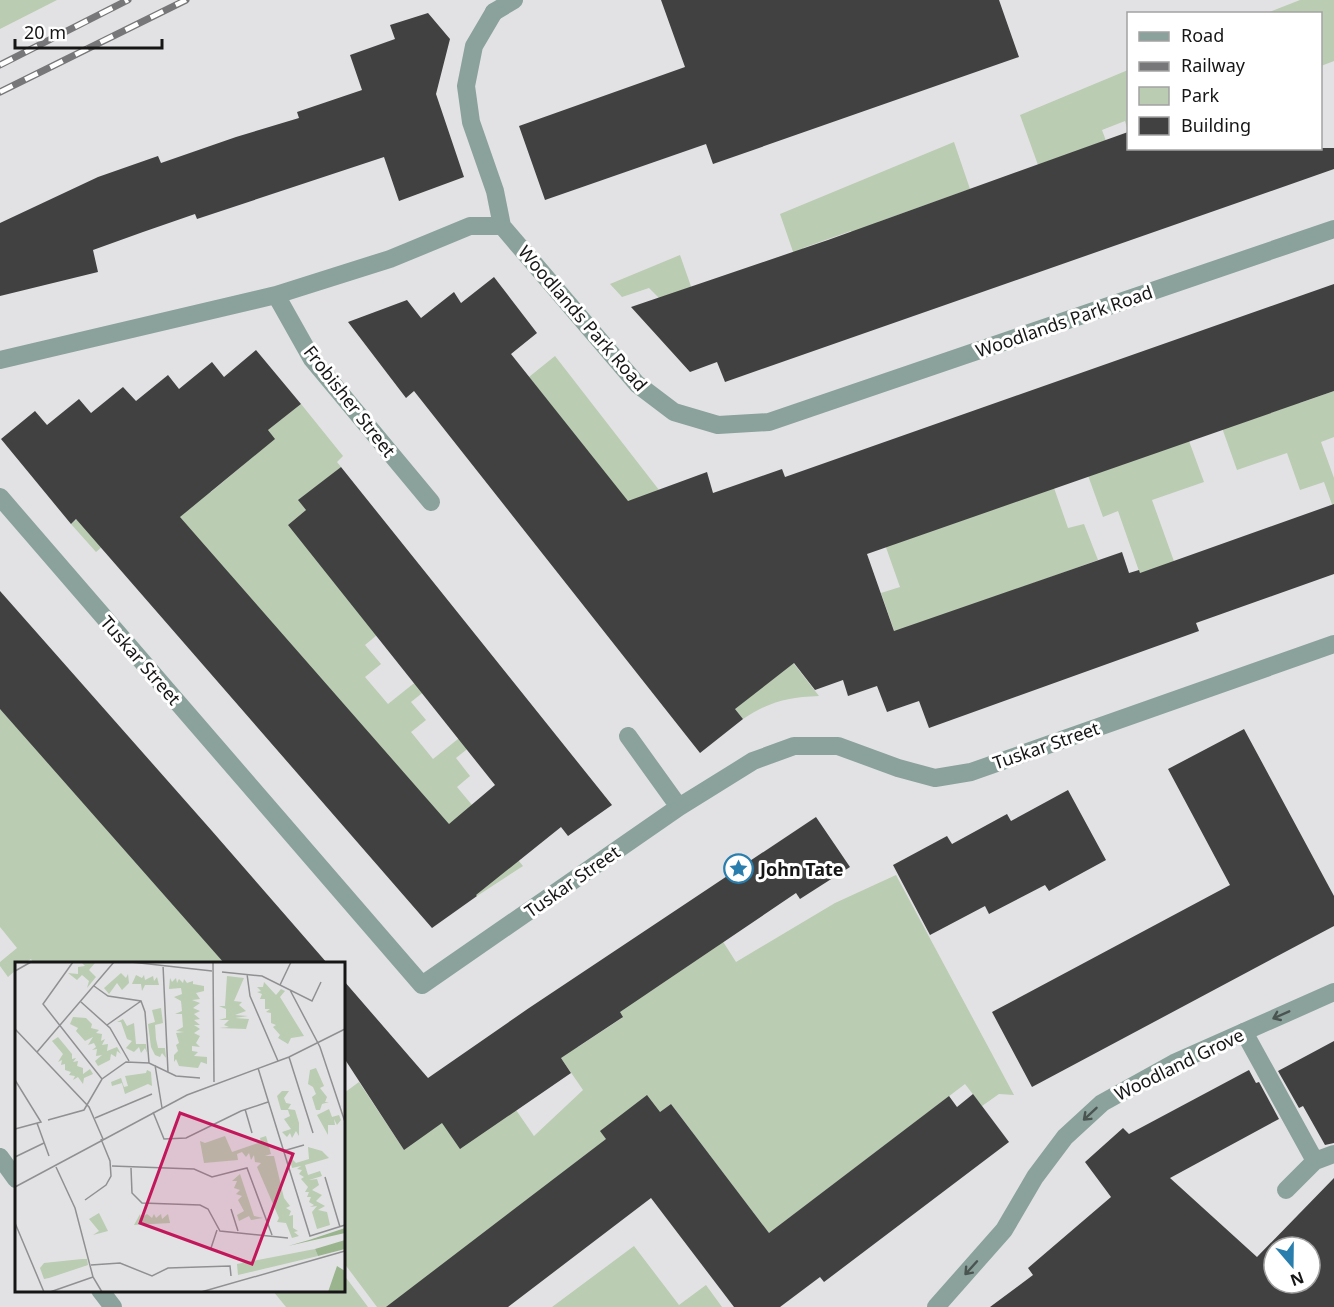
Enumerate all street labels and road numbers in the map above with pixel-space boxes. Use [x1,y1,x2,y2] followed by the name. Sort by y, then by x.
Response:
[513,240,653,396] street label: Woodlands Park Road
[972,279,1156,363] street label: Woodlands Park Road
[299,340,401,462] street label: Frobisher Street
[96,610,187,710] street label: Tuskar Street
[990,715,1103,774] street label: Tuskar Street
[520,839,625,923] street label: Tuskar Street
[1110,1022,1248,1106] street label: Woodland Grove

